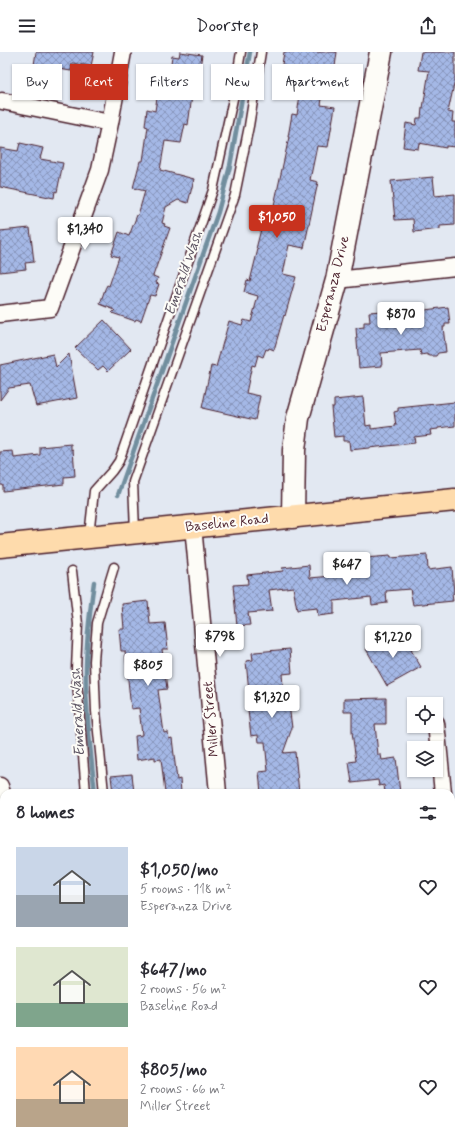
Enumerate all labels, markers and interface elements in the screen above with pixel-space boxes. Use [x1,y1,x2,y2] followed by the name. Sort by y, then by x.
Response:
[196,14,259,38] text: Doorstep
[16,15,38,37] icon: menu
[417,15,439,37] icon: share
[12,64,62,100] chip: Buy
[70,64,128,100] chip: Rent
[136,64,203,100] chip: Filters
[211,64,264,100] chip: New
[272,64,363,100] chip: Apartment
[244,205,310,239] pin: $1,050
[258,209,296,226] text: $1,050
[52,217,118,251] pin: $1,340
[67,221,103,238] text: $1,340
[160,228,208,318] water label: Emerald Wash
[312,233,354,334] street label: Esperanza Drive
[377,302,425,336] pin: $870
[386,306,416,323] text: $870
[184,510,270,536] street label: Baseline Road
[323,552,371,586] pin: $647
[332,556,362,573] text: $647
[196,624,244,658] pin: $798
[360,625,426,659] pin: $1,220
[205,628,235,645] text: $798
[374,629,412,646] text: $1,220
[124,653,172,687] pin: $805
[133,657,163,674] text: $805
[66,667,90,757] water label: Emerald Wash
[199,680,223,758] street label: Miller Street
[239,685,305,719] pin: $1,320
[254,689,290,706] text: $1,320
[407,697,443,777] map controls
[407,697,443,733] button: locate
[407,741,443,777] button: layers
[16,802,75,824] text: 8 homes
[417,802,439,824] icon: filters
[140,859,218,881] text: $1,050/mo
[48,863,96,911] icon: home
[417,876,439,898] icon: heart
[140,881,231,898] text: 5 rooms · 118 m²
[140,898,232,915] text: Esperanza Drive
[140,959,207,981] text: $647/mo
[48,963,96,1011] icon: home
[417,976,439,998] icon: heart
[140,981,227,998] text: 2 rooms · 56 m²
[140,998,218,1015] text: Baseline Road
[140,1059,207,1081] text: $805/mo
[48,1063,96,1111] icon: home
[417,1076,439,1098] icon: heart
[140,1081,225,1098] text: 2 rooms · 66 m²
[140,1098,210,1115] text: Miller Street

